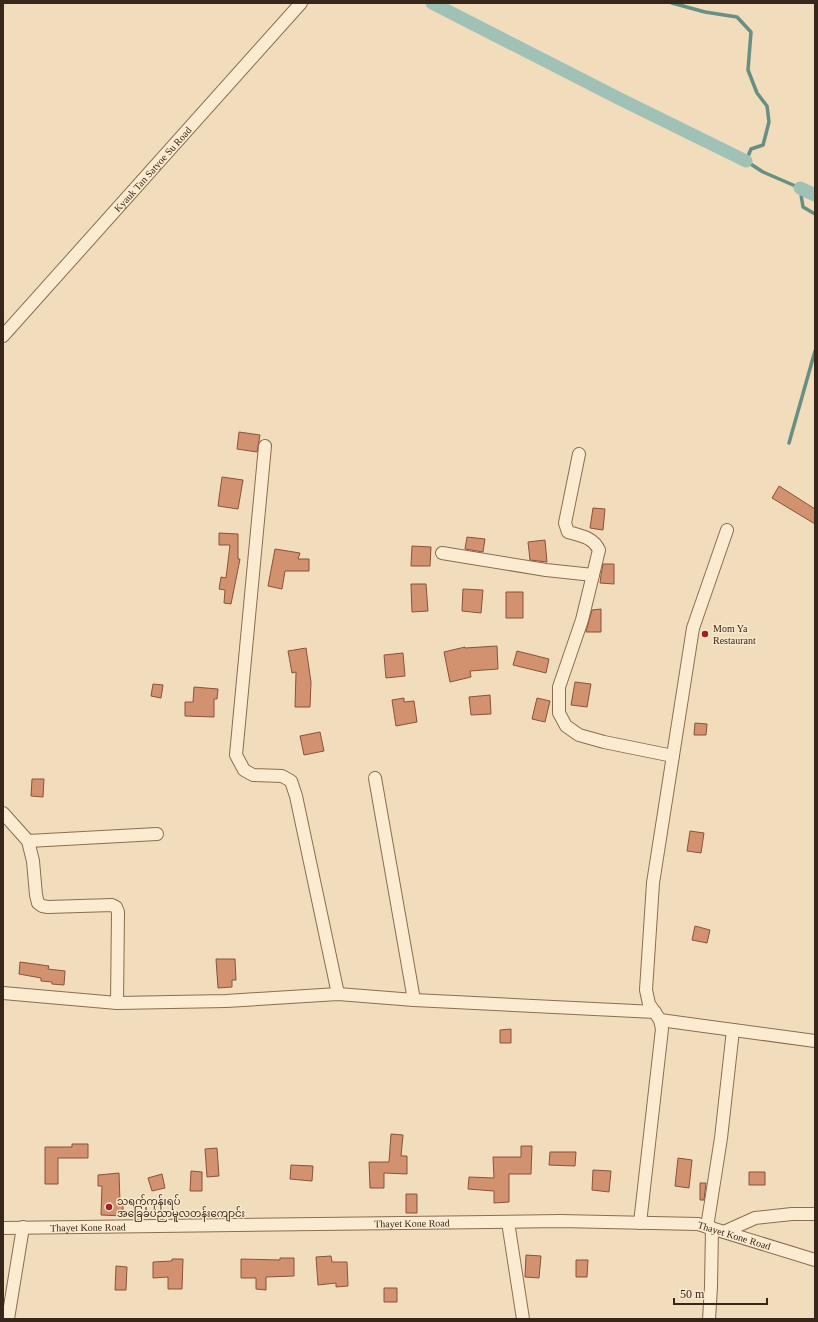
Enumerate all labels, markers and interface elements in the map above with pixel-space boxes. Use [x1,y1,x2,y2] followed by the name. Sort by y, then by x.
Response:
[112,125,194,214] street label: Kyauk Tan Satyoe Su Road
[713,623,756,646] place label: Mom Ya Restaurant
[700,629,710,639] marker: Mom Ya Restaurant
[117,1194,245,1222] place label: သရက်ကုန်းရပ် အခြေခံပညာမူလတန်းကျောင်း
[104,1202,114,1212] marker: သရက်ကုန်းရပ် အခြေခံပညာမူလတန်းကျောင်း
[374,1217,450,1229] street label: Thayet Kone Road
[696,1219,772,1252] street label: Thayet Kone Road
[50,1221,126,1233] street label: Thayet Kone Road
[674,1280,767,1306] scale bar
[680,1287,705,1301] text: 50 m

